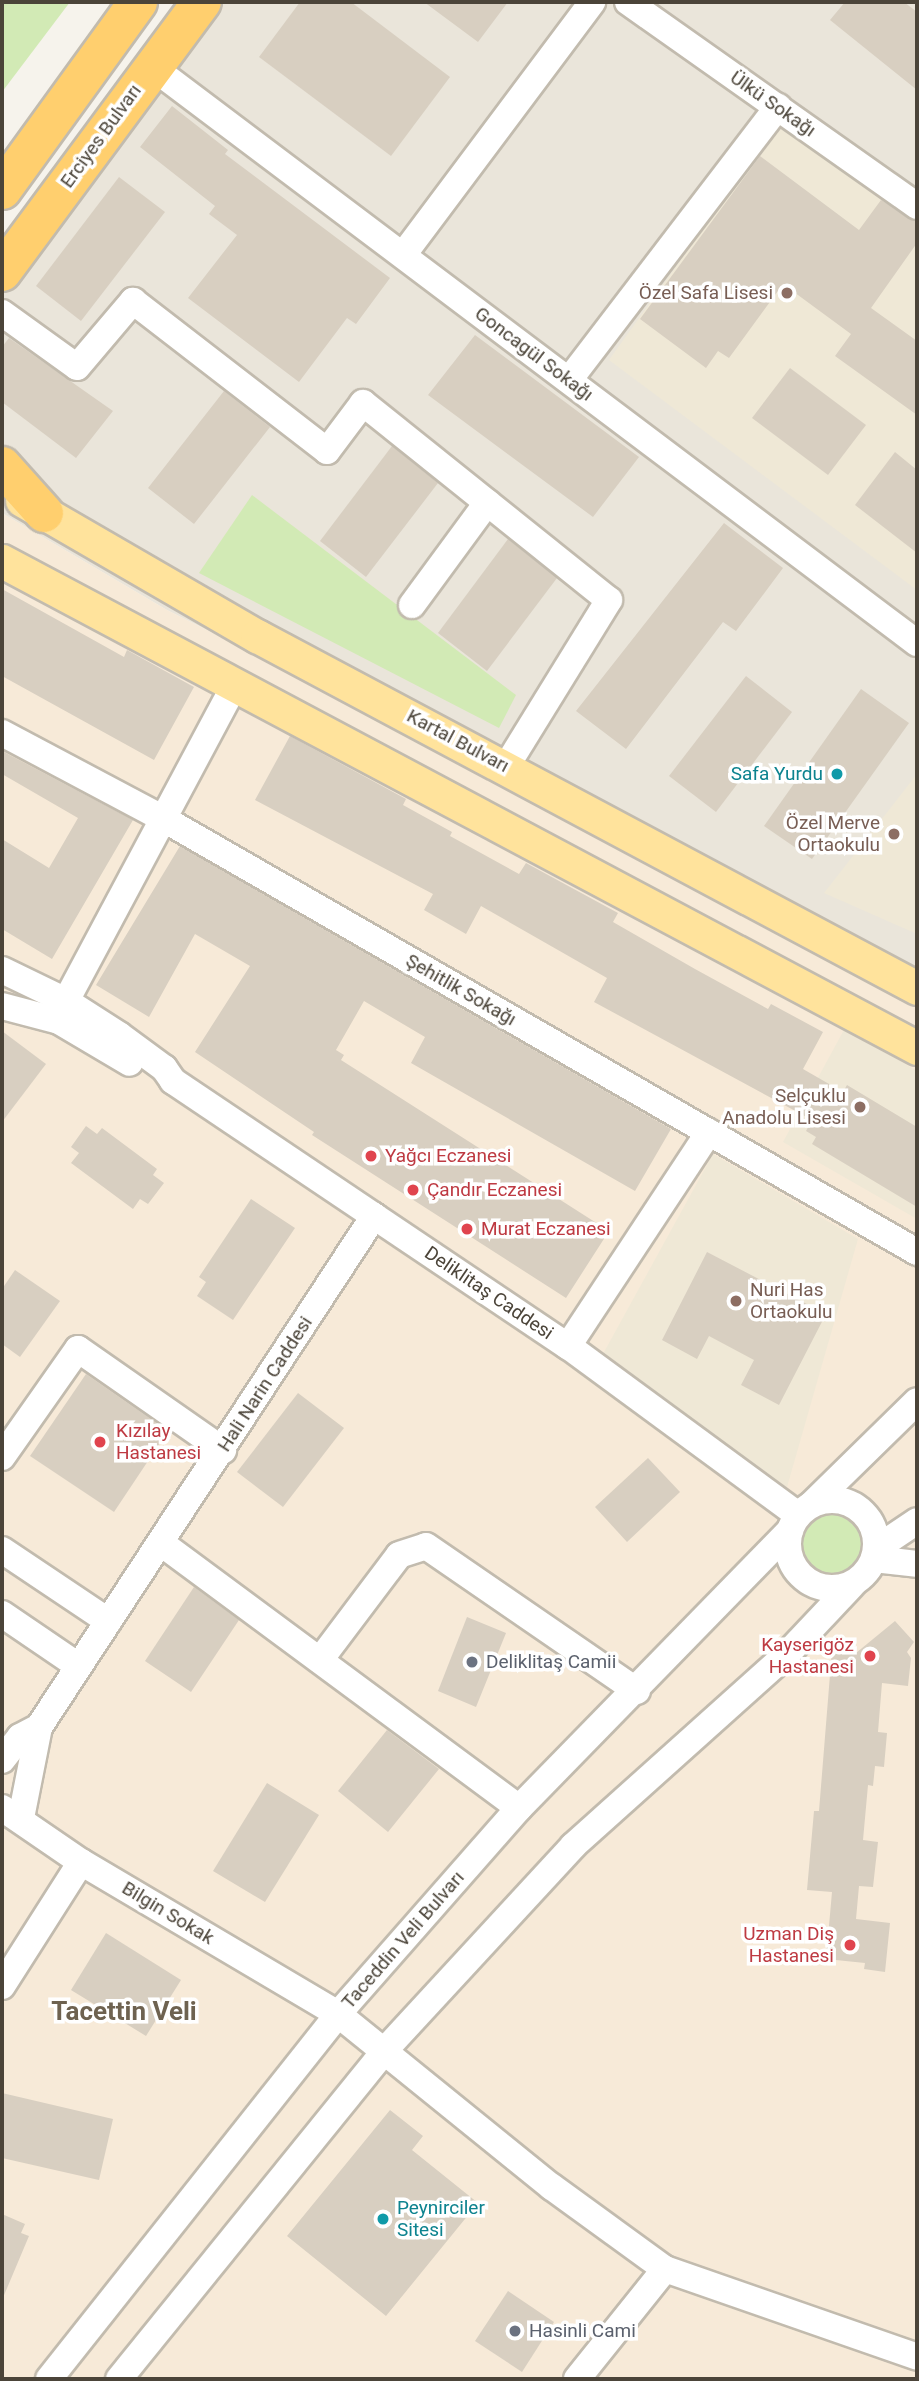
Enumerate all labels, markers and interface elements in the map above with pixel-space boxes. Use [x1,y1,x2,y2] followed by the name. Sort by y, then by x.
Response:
[726,66,820,142] street label: Ülkü Sokağı
[56,80,146,192] street label: Erciyes Bulvarı
[639,282,773,304] place label: Özel Safa Lisesi
[779,285,795,301] marker: Özel Safa Lisesi
[470,302,598,406] street label: Goncagül Sokağı
[403,705,513,777] street label: Kartal Bulvarı
[731,763,823,785] place label: Safa Yurdu
[829,766,845,782] marker: Safa Yurdu
[786,812,880,856] place label: Özel Merve Ortaokulu
[886,826,902,842] marker: Özel Merve Ortaokulu
[402,949,520,1031] street label: Şehitlik Sokağı
[722,1085,846,1129] place label: Selçuklu Anadolu Lisesi
[852,1099,868,1115] marker: Selçuklu Anadolu Lisesi
[385,1145,511,1167] place label: Yağcı Eczanesi
[363,1148,379,1164] marker: Yağcı Eczanesi
[427,1179,562,1201] place label: Çandır Eczanesi
[405,1182,421,1198] marker: Çandır Eczanesi
[481,1218,611,1240] place label: Murat Eczanesi
[459,1221,475,1237] marker: Murat Eczanesi
[420,1242,558,1344] street label: Deliklitaş Caddesi
[750,1279,833,1323] place label: Nuri Has Ortaokulu
[728,1293,744,1309] marker: Nuri Has Ortaokulu
[213,1312,317,1456] street label: Hali Narin Caddesi
[116,1420,201,1464] place label: Kızılay Hastanesi
[90,1432,110,1452] marker: Kızılay Hastanesi
[761,1634,854,1678] place label: Kayserigöz Hastanesi
[860,1646,880,1666] marker: Kayserigöz Hastanesi
[486,1651,616,1673] place label: Deliklitaş Camii
[464,1654,480,1670] marker: Deliklitaş Camii
[337,1866,469,2014] street label: Taceddin Veli Bulvarı
[118,1877,218,1949] street label: Bilgin Sokak
[743,1923,834,1967] place label: Uzman Diş Hastanesi
[840,1935,860,1955] marker: Uzman Diş Hastanesi
[51,1996,197,2028] district label: Tacettin Veli
[397,2197,485,2241] place label: Peynirciler Sitesi
[375,2211,391,2227] marker: Peynirciler Sitesi
[529,2320,636,2342] place label: Hasinli Cami
[507,2323,523,2339] marker: Hasinli Cami

